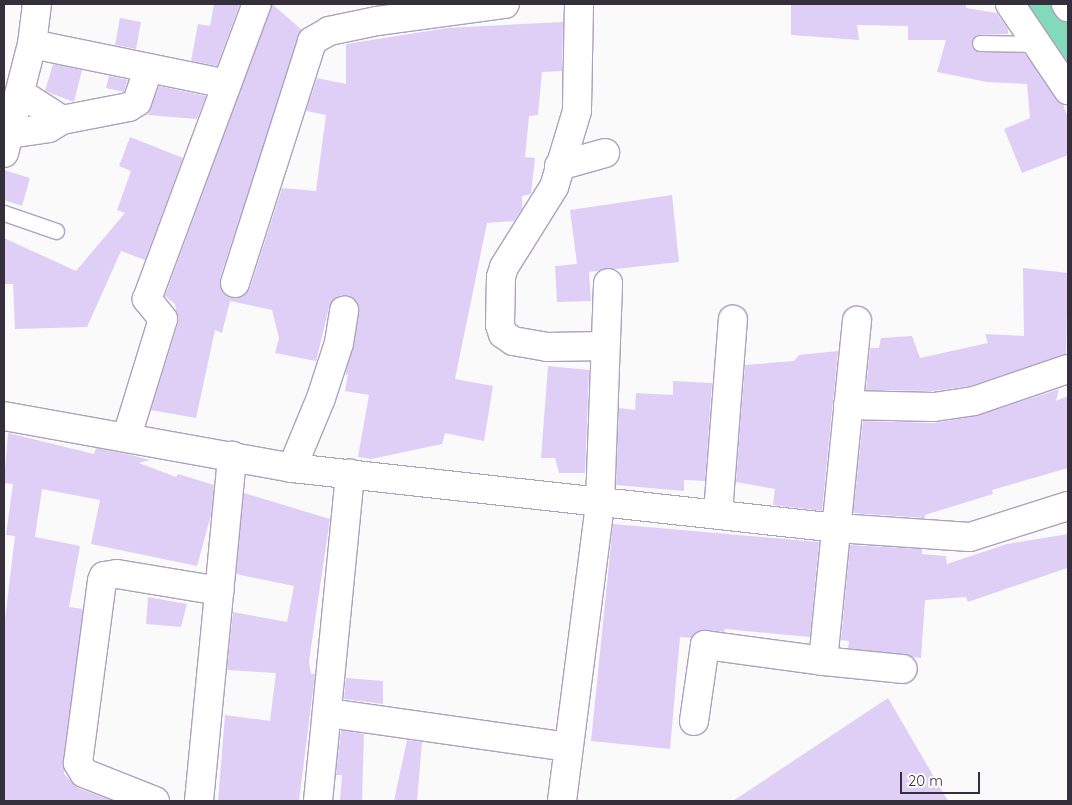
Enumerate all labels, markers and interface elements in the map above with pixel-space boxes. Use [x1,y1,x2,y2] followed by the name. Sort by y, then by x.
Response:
[902,762,982,794] scale bar
[908,771,943,790] text: 20 m

